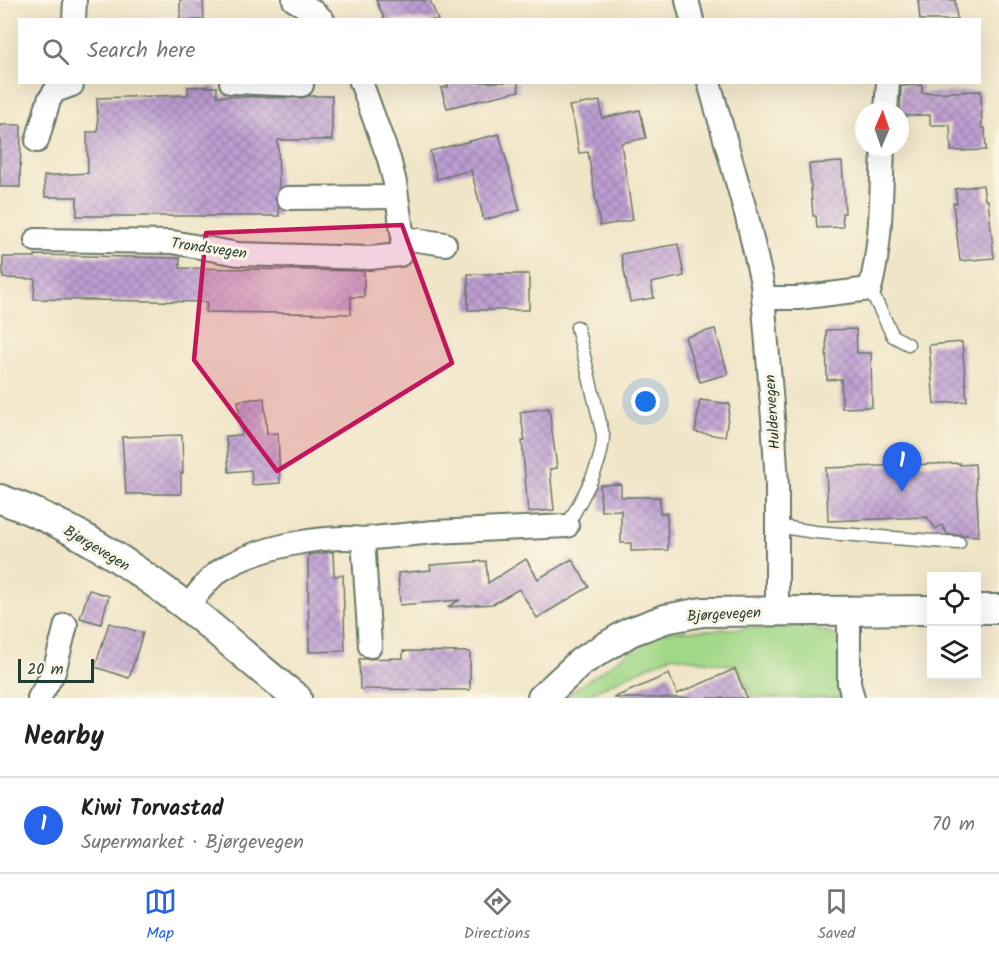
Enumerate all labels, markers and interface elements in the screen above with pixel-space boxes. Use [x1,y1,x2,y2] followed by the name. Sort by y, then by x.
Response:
[18,18,981,84] search box
[87,34,195,69] text: Search here
[39,35,72,68] icon: search
[855,102,909,156] north arrow
[169,232,248,266] street label: Trondsvegen
[758,374,788,450] street label: Huldervegen
[631,387,660,416] your location
[882,442,922,492] pin: 1
[59,520,134,578] street label: Bjørgevegen
[927,572,981,680] map controls
[927,572,981,626] button: locate
[686,601,762,629] street label: Bjørgevegen
[927,626,981,680] button: layers
[18,656,94,684] scale bar
[27,657,63,682] text: 20 m
[24,716,104,758] text: Nearby
[81,792,224,827] text: Kiwi Torvastad
[40,809,47,841] text: 1
[932,809,975,841] text: 70 m
[81,827,304,859] text: Supermarket · Bjørgevegen
[144,885,177,946] tab: Map
[464,885,530,946] tab: Directions
[817,885,855,946] tab: Saved

